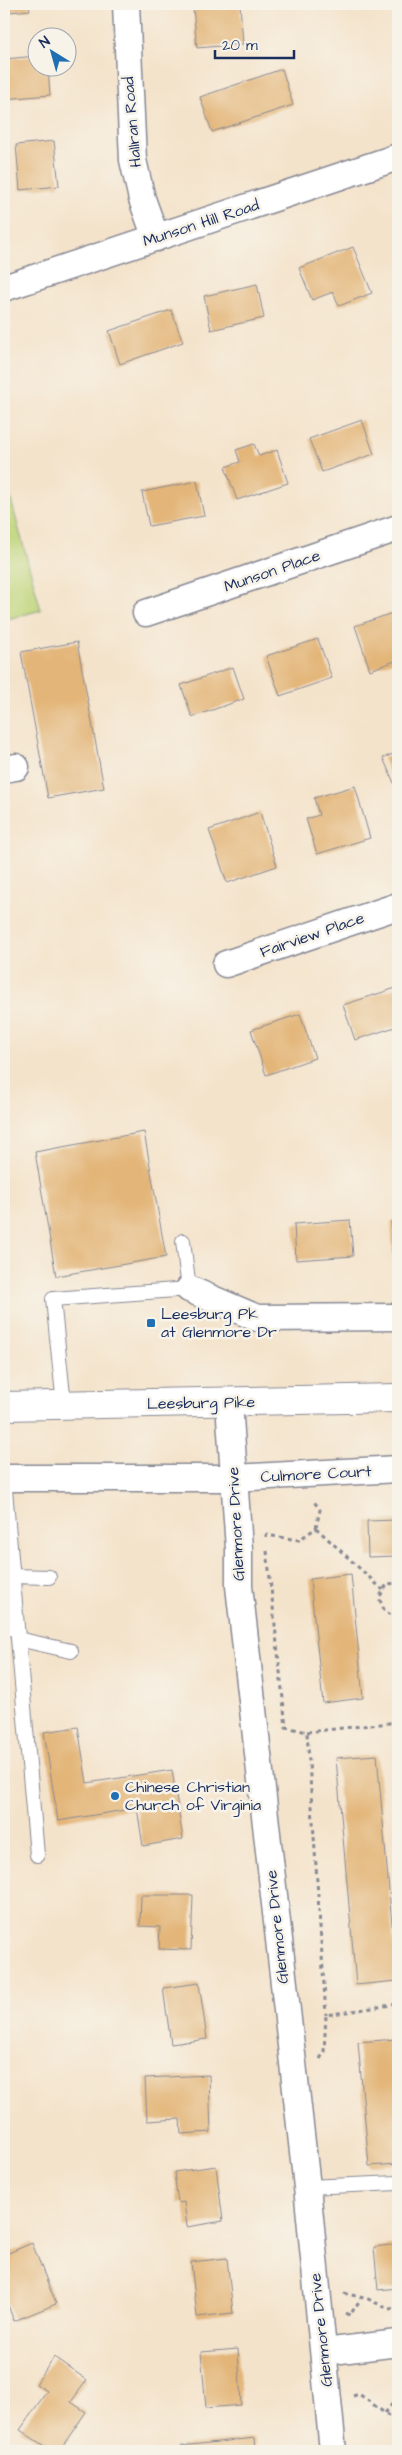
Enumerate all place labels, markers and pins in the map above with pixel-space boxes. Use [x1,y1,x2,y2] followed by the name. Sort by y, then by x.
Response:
[161,1303,277,1343] place label: Leesburg Pk at Glenmore Dr
[145,1317,157,1329] marker: Leesburg Pk at Glenmore Dr
[125,1776,261,1817] place label: Chinese Christian Church of Virginia
[109,1790,121,1802] marker: Chinese Christian Church of Virginia

